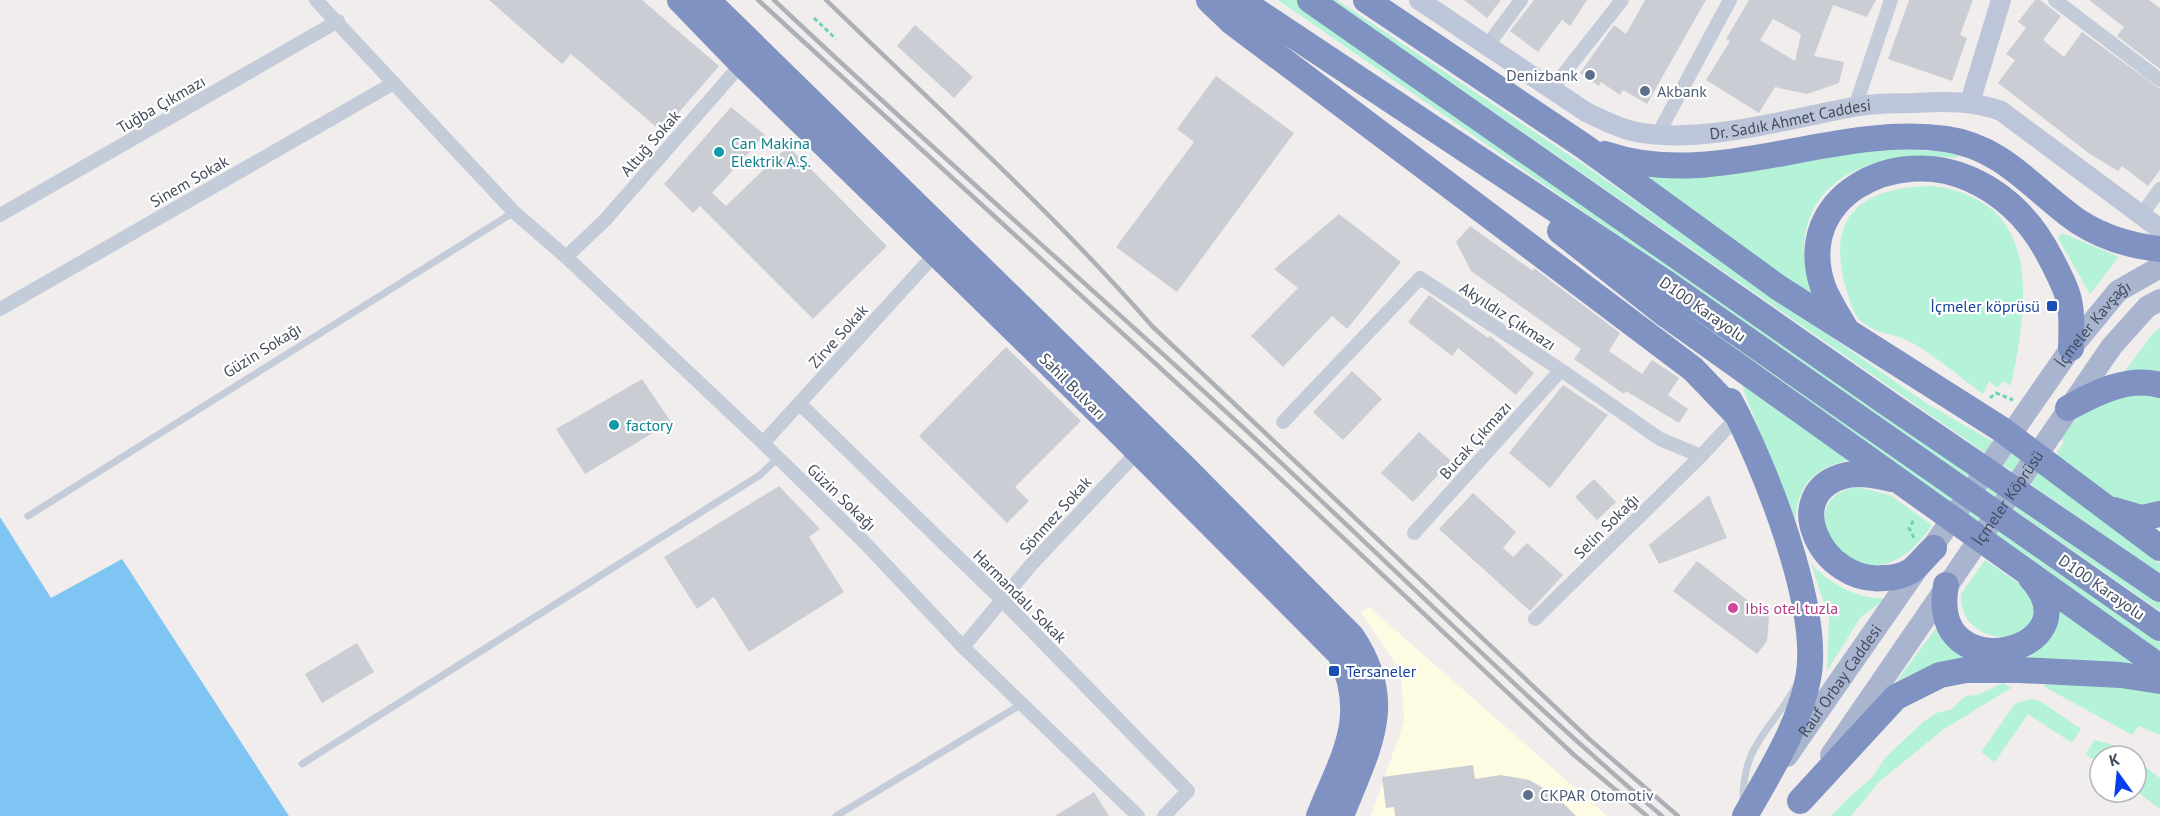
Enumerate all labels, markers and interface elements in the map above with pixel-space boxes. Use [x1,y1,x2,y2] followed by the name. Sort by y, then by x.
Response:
[1506,65,1578,85] place label: Denizbank
[1583,68,1597,82] marker: Denizbank
[113,71,209,137] street label: Tuğba Çıkmazı
[1657,81,1707,101] place label: Akbank
[1638,84,1652,98] marker: Akbank
[1709,94,1872,143] street label: Dr. Sadık Ahmet Caddesi
[616,106,684,180] street label: Altuğ Sokak
[731,133,811,171] place label: Can Makina Elektrik A.Ş.
[712,145,726,159] marker: Can Makina Elektrik A.Ş.
[146,150,232,211] street label: Sinem Sokak
[1656,272,1750,346] street label: D100 Karayolu
[2051,276,2134,371] street label: İçmeler Kavşağı
[1456,277,1560,355] street label: Akyıldız Çıkmazı
[1930,296,2040,316] place label: İçmeler köprüsü
[2045,299,2059,313] marker: İçmeler köprüsü
[804,300,872,372] street label: Zirve Sokak
[219,318,305,382] street label: Güzin Sokağı
[1035,348,1111,424] street label: Sahil Bulvarı
[1435,397,1515,483] street label: Bucak Çıkmazı
[626,415,674,435] place label: factory
[607,418,621,432] marker: factory
[1968,446,2047,549] street label: İçmeler Köprüsü
[803,459,881,535] street label: Güzin Sokağı
[1015,472,1095,558] street label: Sönmez Sokak
[1569,489,1643,563] street label: Selin Sokağı
[969,545,1071,647] street label: Harmandalı Sokak
[2055,550,2149,624] street label: D100 Karayolu
[1745,598,1838,618] place label: Ibis otel tuzla
[1726,601,1740,615] marker: Ibis otel tuzla
[1793,620,1886,741] street label: Rauf Orbay Caddesi
[1346,661,1417,681] place label: Tersaneler
[1327,664,1341,678] marker: Tersaneler
[2088,744,2148,804] north arrow
[2107,749,2122,770] text: K
[1540,785,1654,805] place label: CKPAR Otomotiv
[1521,788,1535,802] marker: CKPAR Otomotiv

